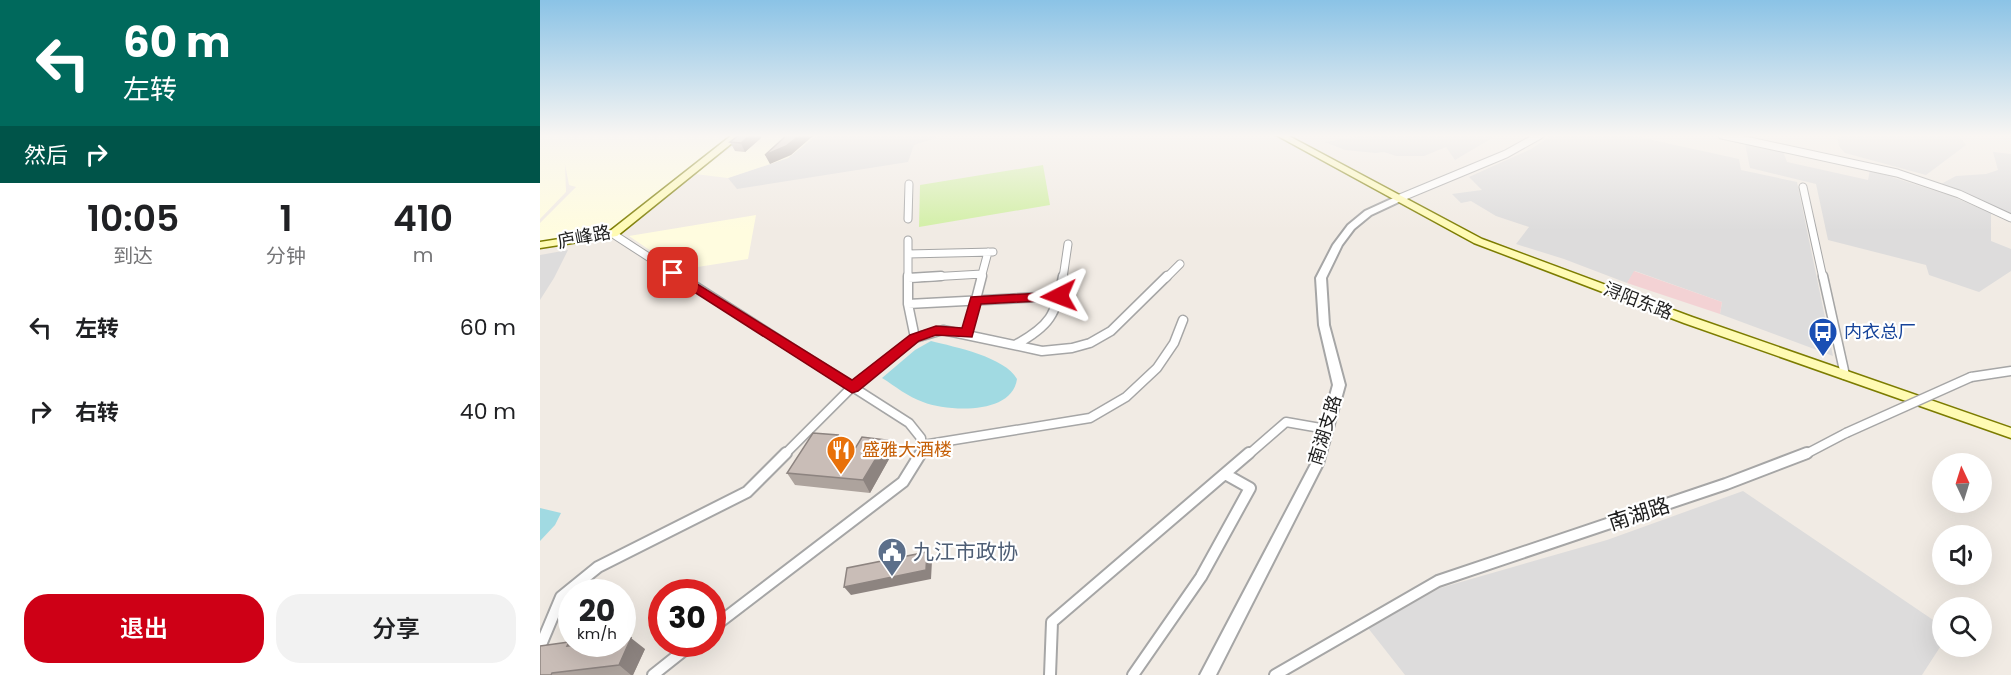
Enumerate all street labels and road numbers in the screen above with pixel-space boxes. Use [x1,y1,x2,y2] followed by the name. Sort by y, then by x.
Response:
[555,219,613,254] street label: 庐峰路
[1600,276,1676,325] street label: 浔阳东路
[1302,392,1347,468] street label: 南湖支路
[1604,490,1673,537] street label: 南湖路

